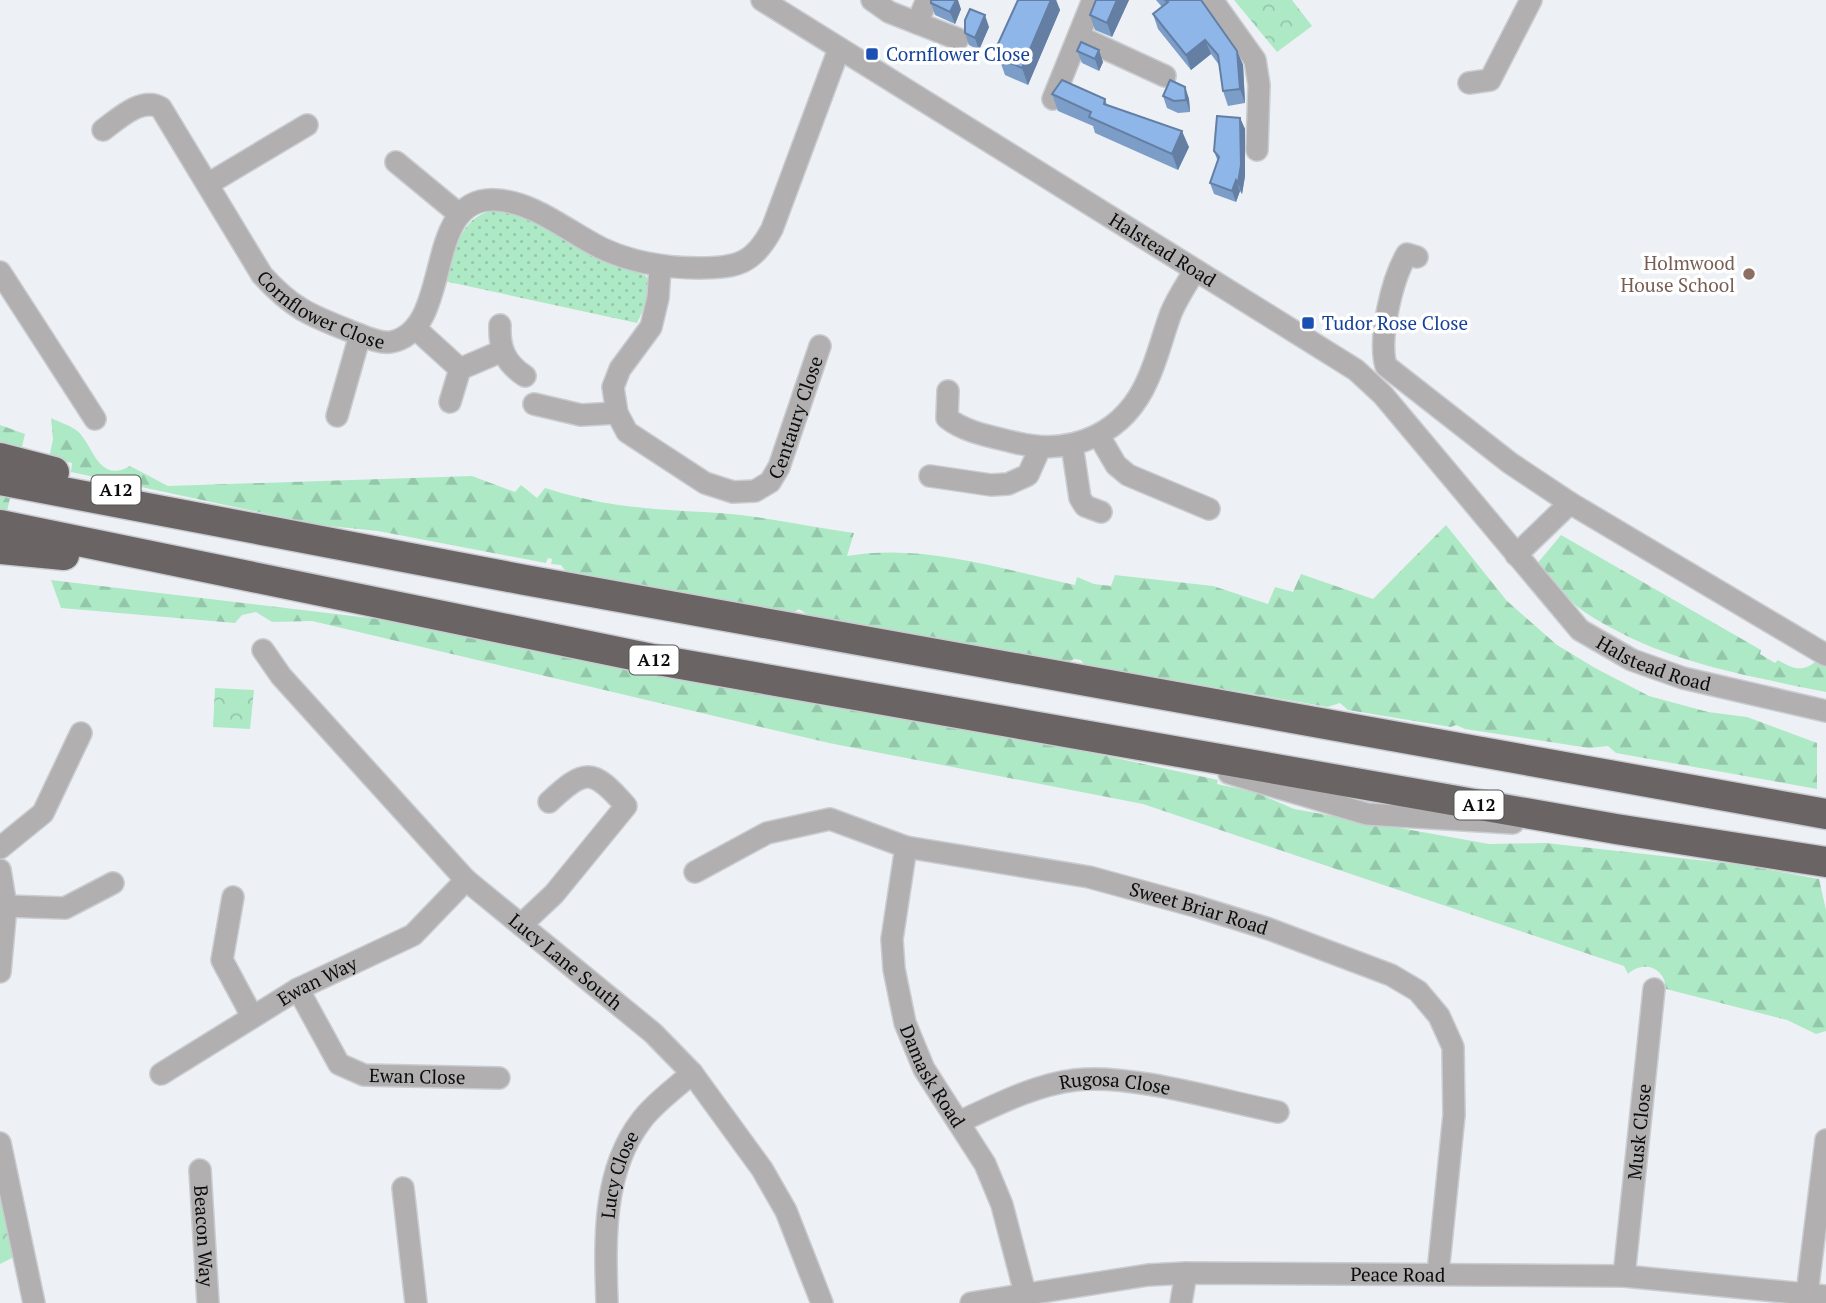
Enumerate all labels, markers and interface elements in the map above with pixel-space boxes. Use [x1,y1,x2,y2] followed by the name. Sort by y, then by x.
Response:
[886,41,1030,66] place label: Cornflower Close
[864,46,880,62] marker: Cornflower Close
[1105,206,1221,292] street label: Halstead Road
[1620,250,1735,297] place label: Holmwood House School
[252,265,387,354] street label: Cornflower Close
[1741,266,1757,282] marker: Holmwood House School
[1322,310,1468,335] place label: Tudor Rose Close
[1300,315,1316,331] marker: Tudor Rose Close
[762,353,828,483] street label: Centaury Close
[92,476,140,504] road number: A12
[1592,629,1714,696] street label: Halstead Road
[630,646,678,674] road number: A12
[1454,790,1504,820] road number: A12
[1127,876,1272,940] street label: Sweet Briar Road
[504,907,628,1015] street label: Lucy Lane South
[272,950,361,1011] street label: Ewan Way
[895,1021,971,1132] street label: Damask Road
[369,1062,466,1089] street label: Ewan Close
[1057,1066,1173,1100] street label: Rugosa Close
[1621,1083,1656,1181] street label: Musk Close
[595,1126,644,1220] street label: Lucy Close
[189,1184,220,1288] street label: Beacon Way
[1350,1261,1446,1287] street label: Peace Road

